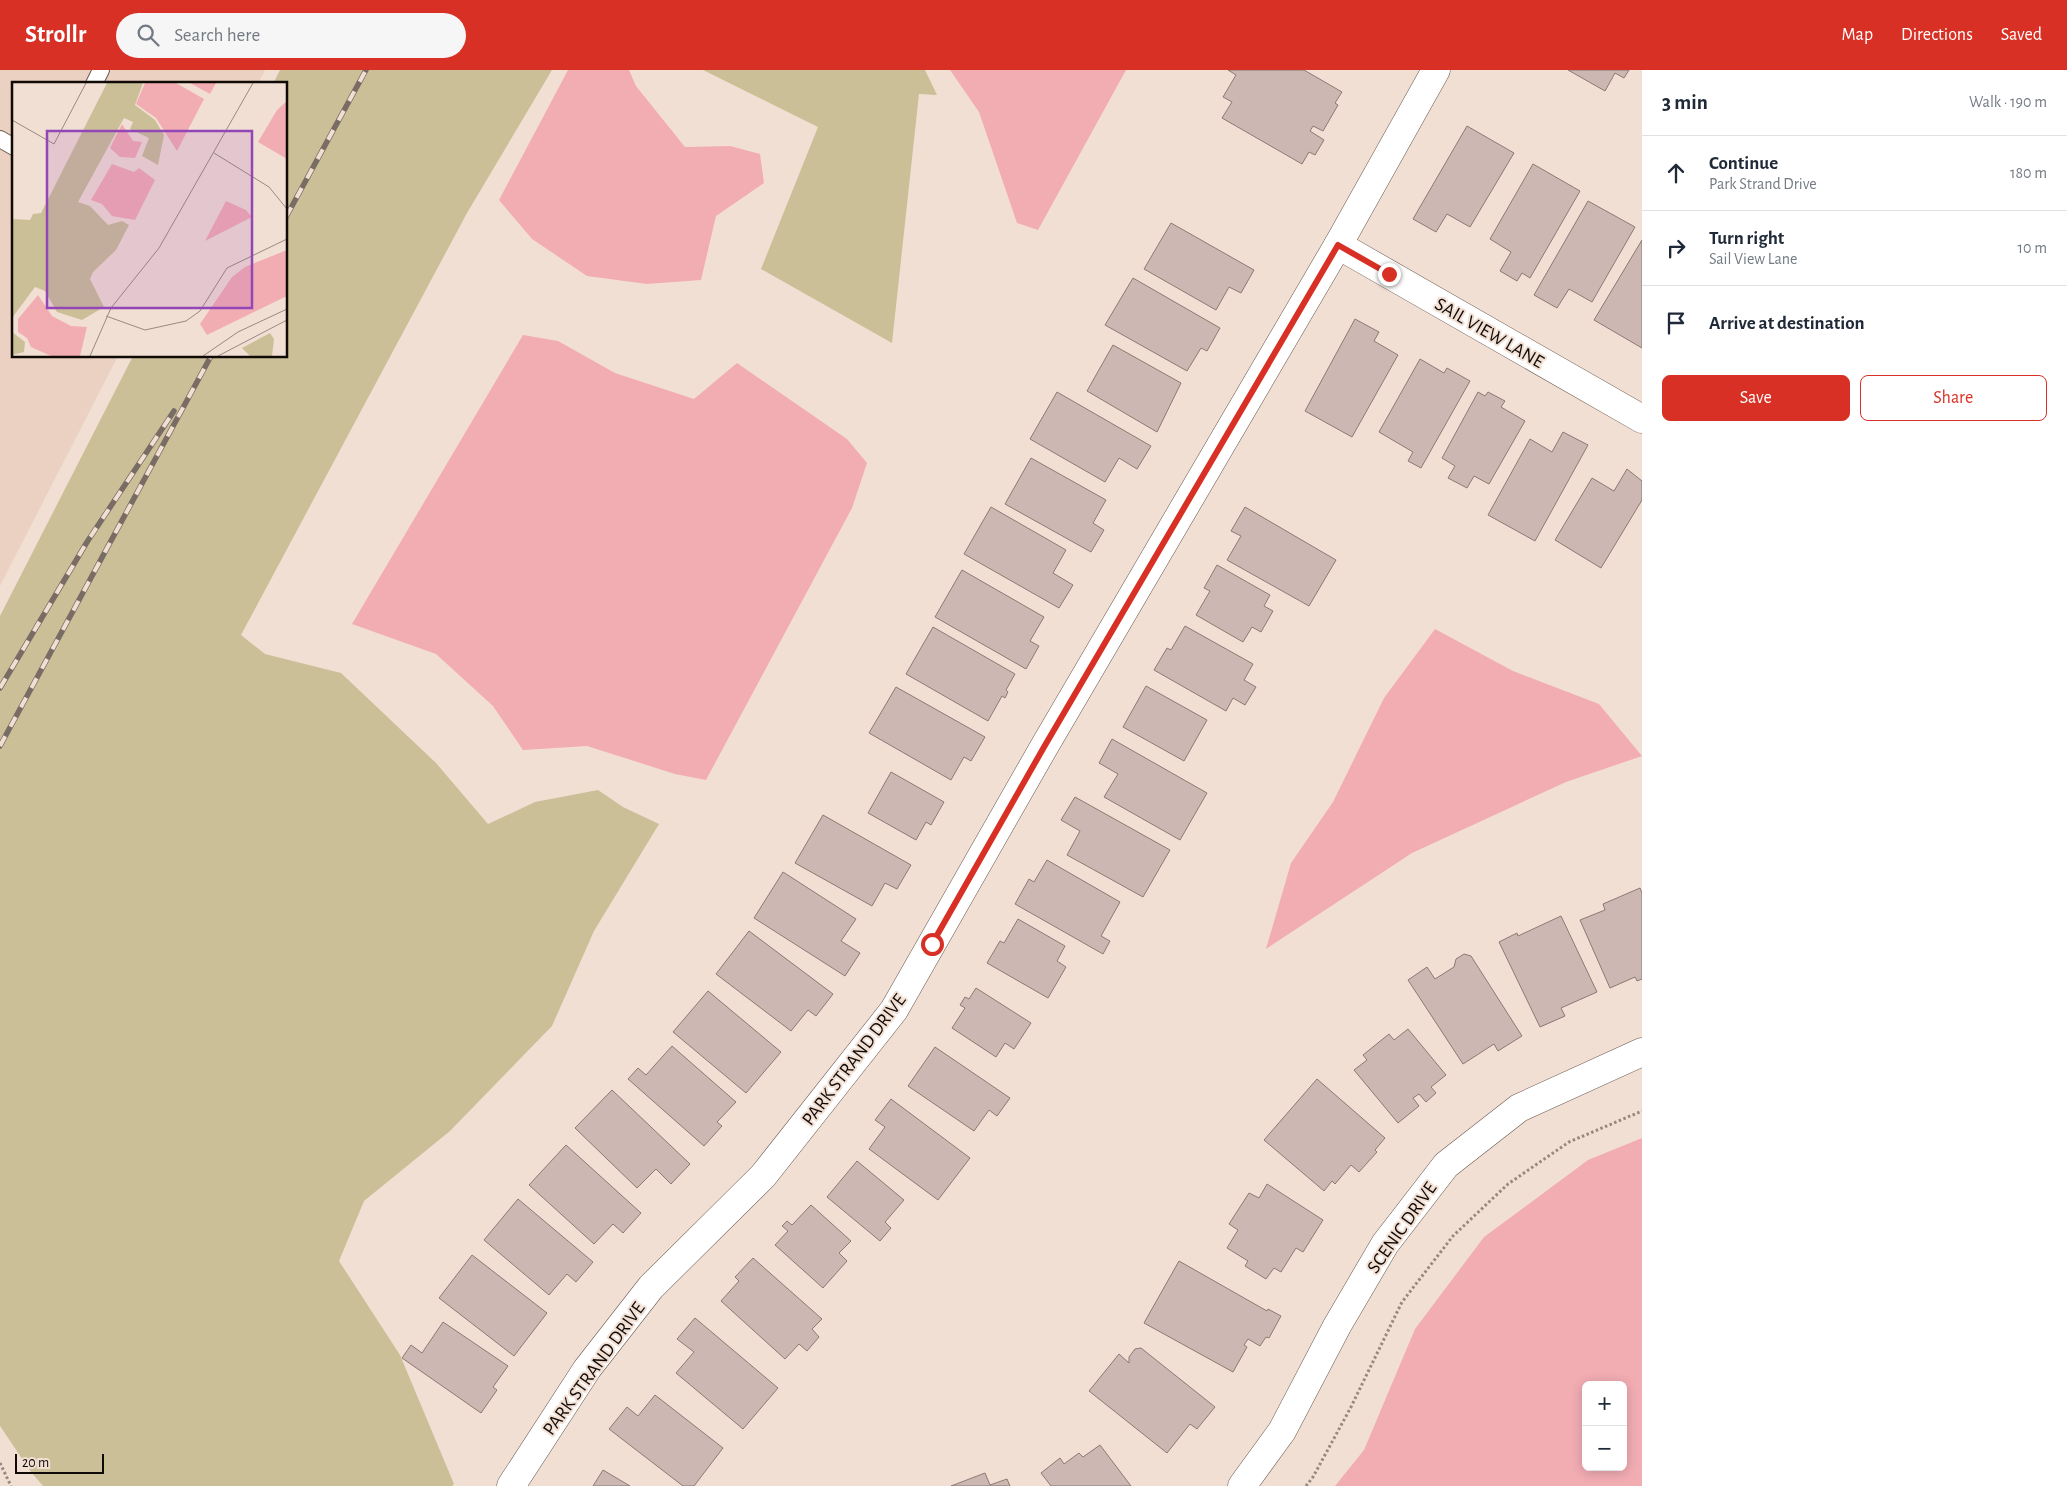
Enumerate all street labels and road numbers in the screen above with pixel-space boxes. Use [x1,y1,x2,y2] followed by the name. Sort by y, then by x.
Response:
[1432,295,1547,372] street label: SAIL VIEW LANE
[799,991,910,1129] street label: PARK STRAND DRIVE
[1364,1179,1440,1277] street label: SCENIC DRIVE
[540,1299,649,1439] street label: PARK STRAND DRIVE

